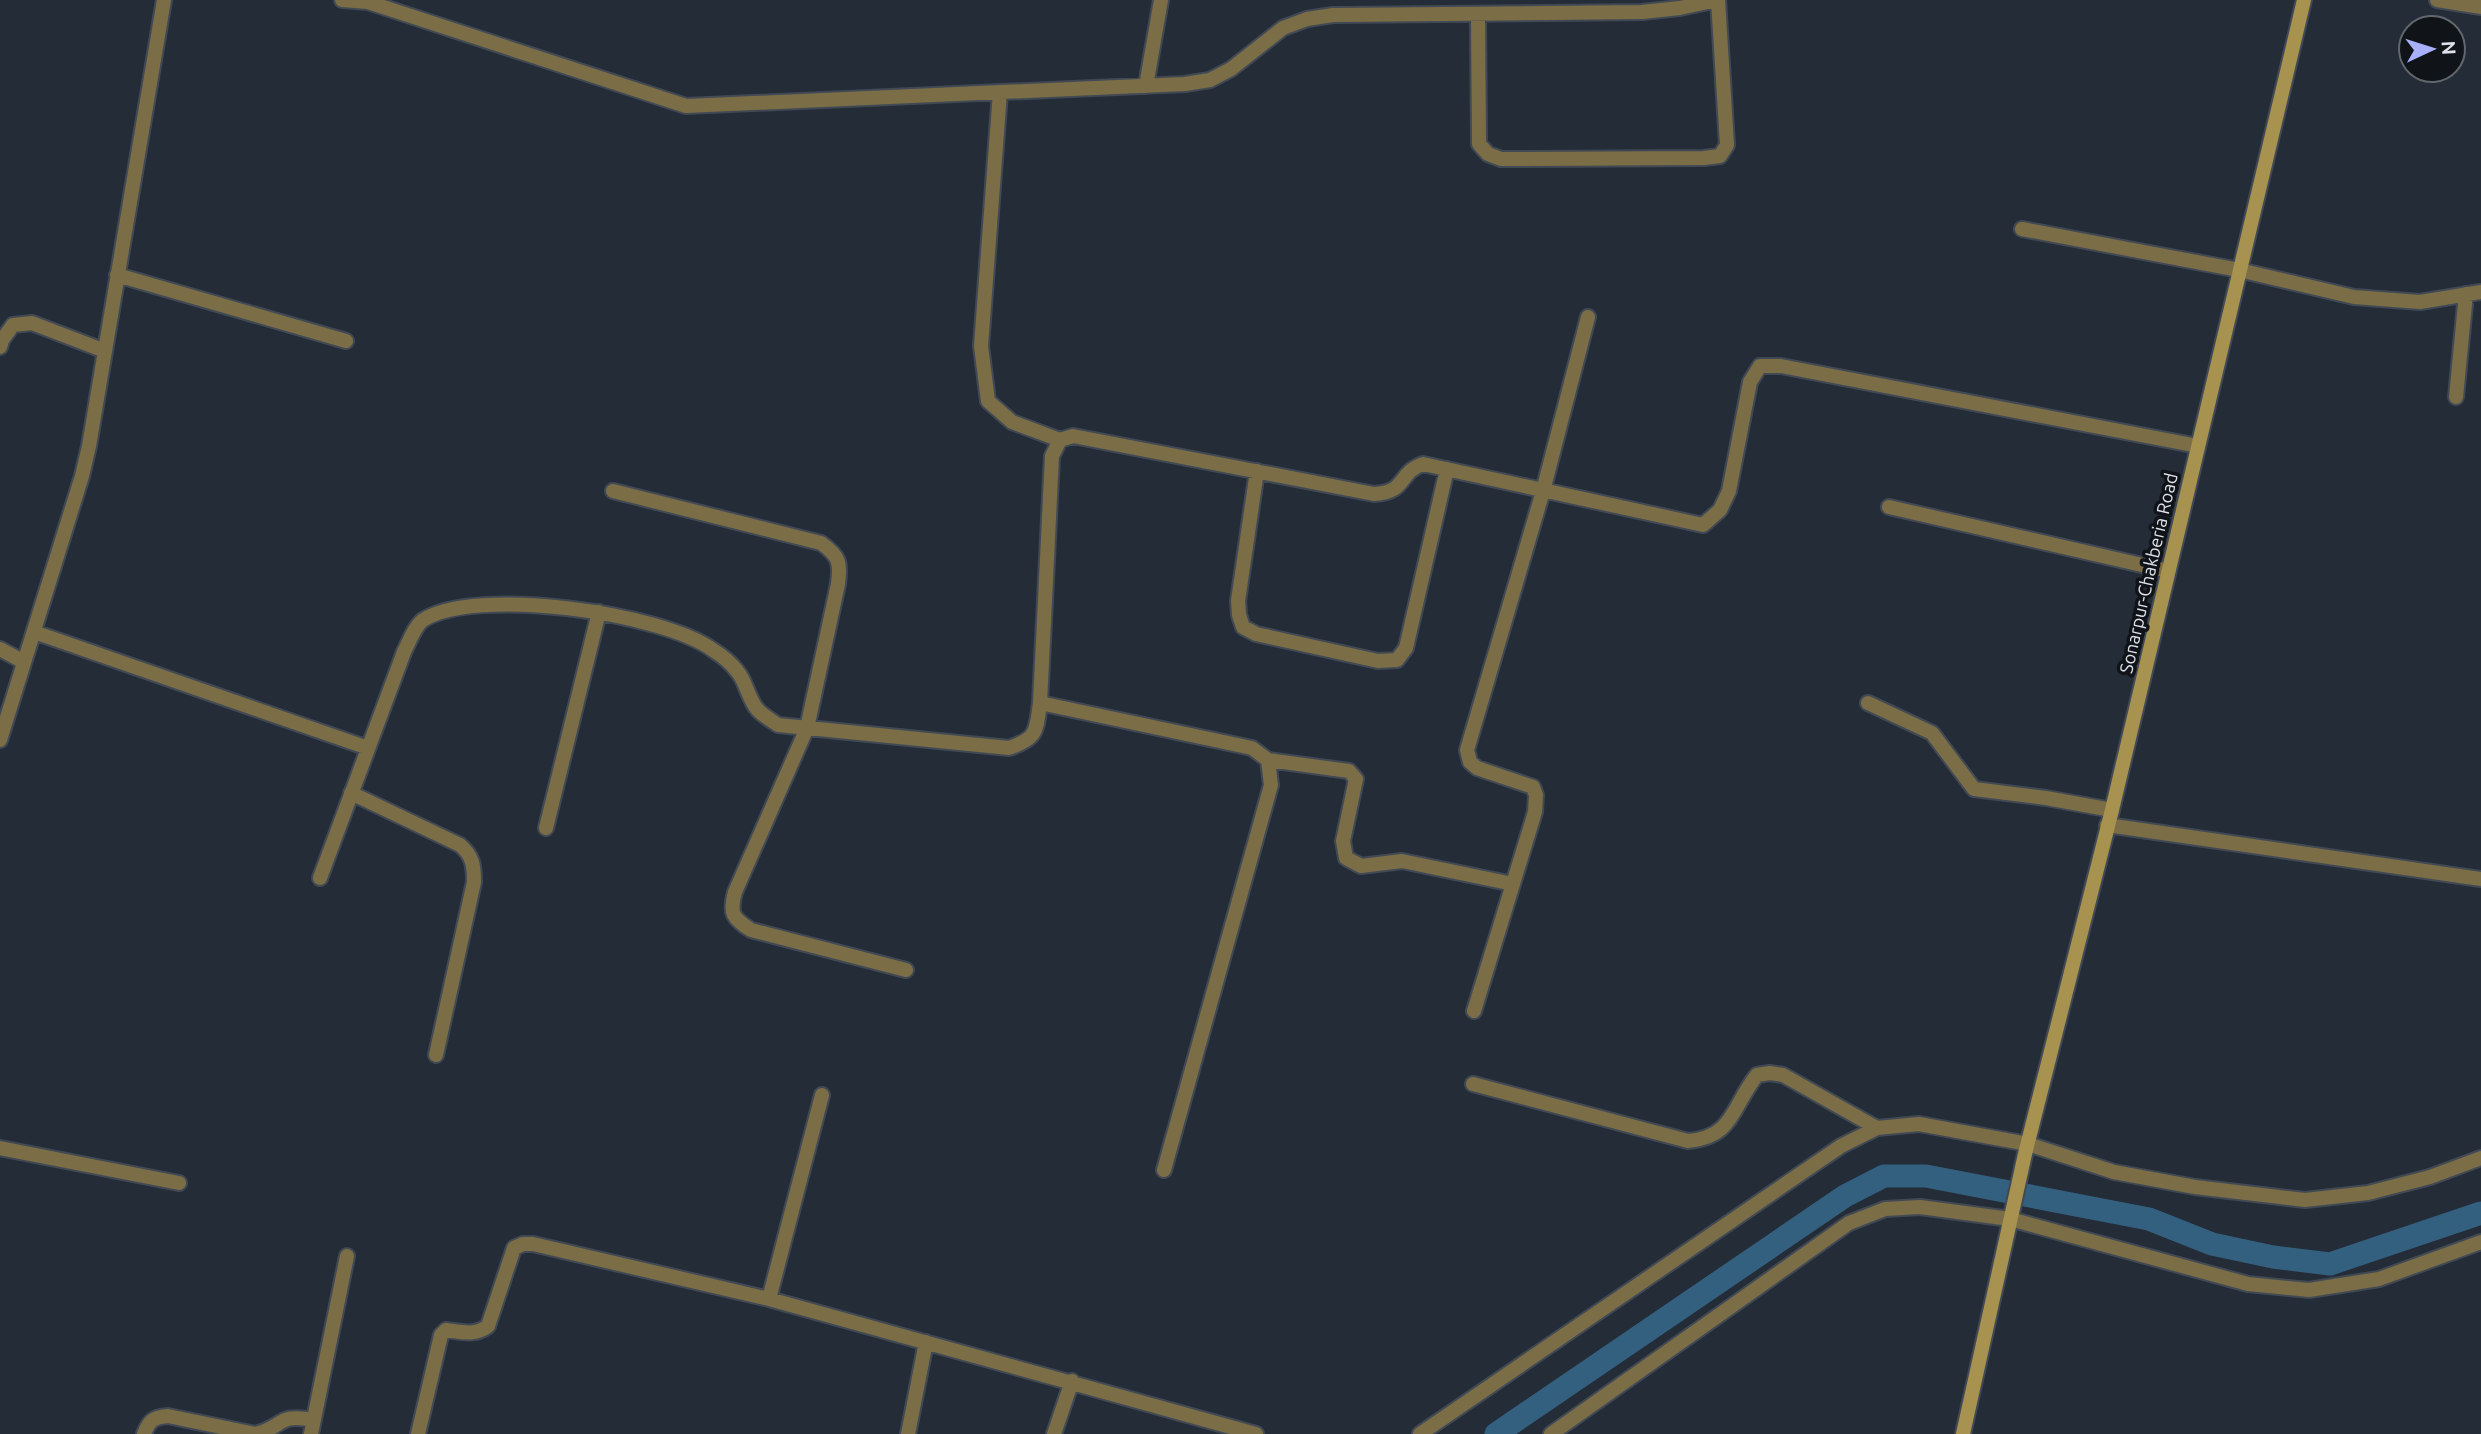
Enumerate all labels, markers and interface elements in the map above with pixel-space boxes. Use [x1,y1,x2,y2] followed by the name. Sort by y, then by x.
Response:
[2397,14,2467,84] north arrow
[2437,40,2460,56] text: N
[2115,471,2181,675] street label: Sonarpur-Chakberia Road

